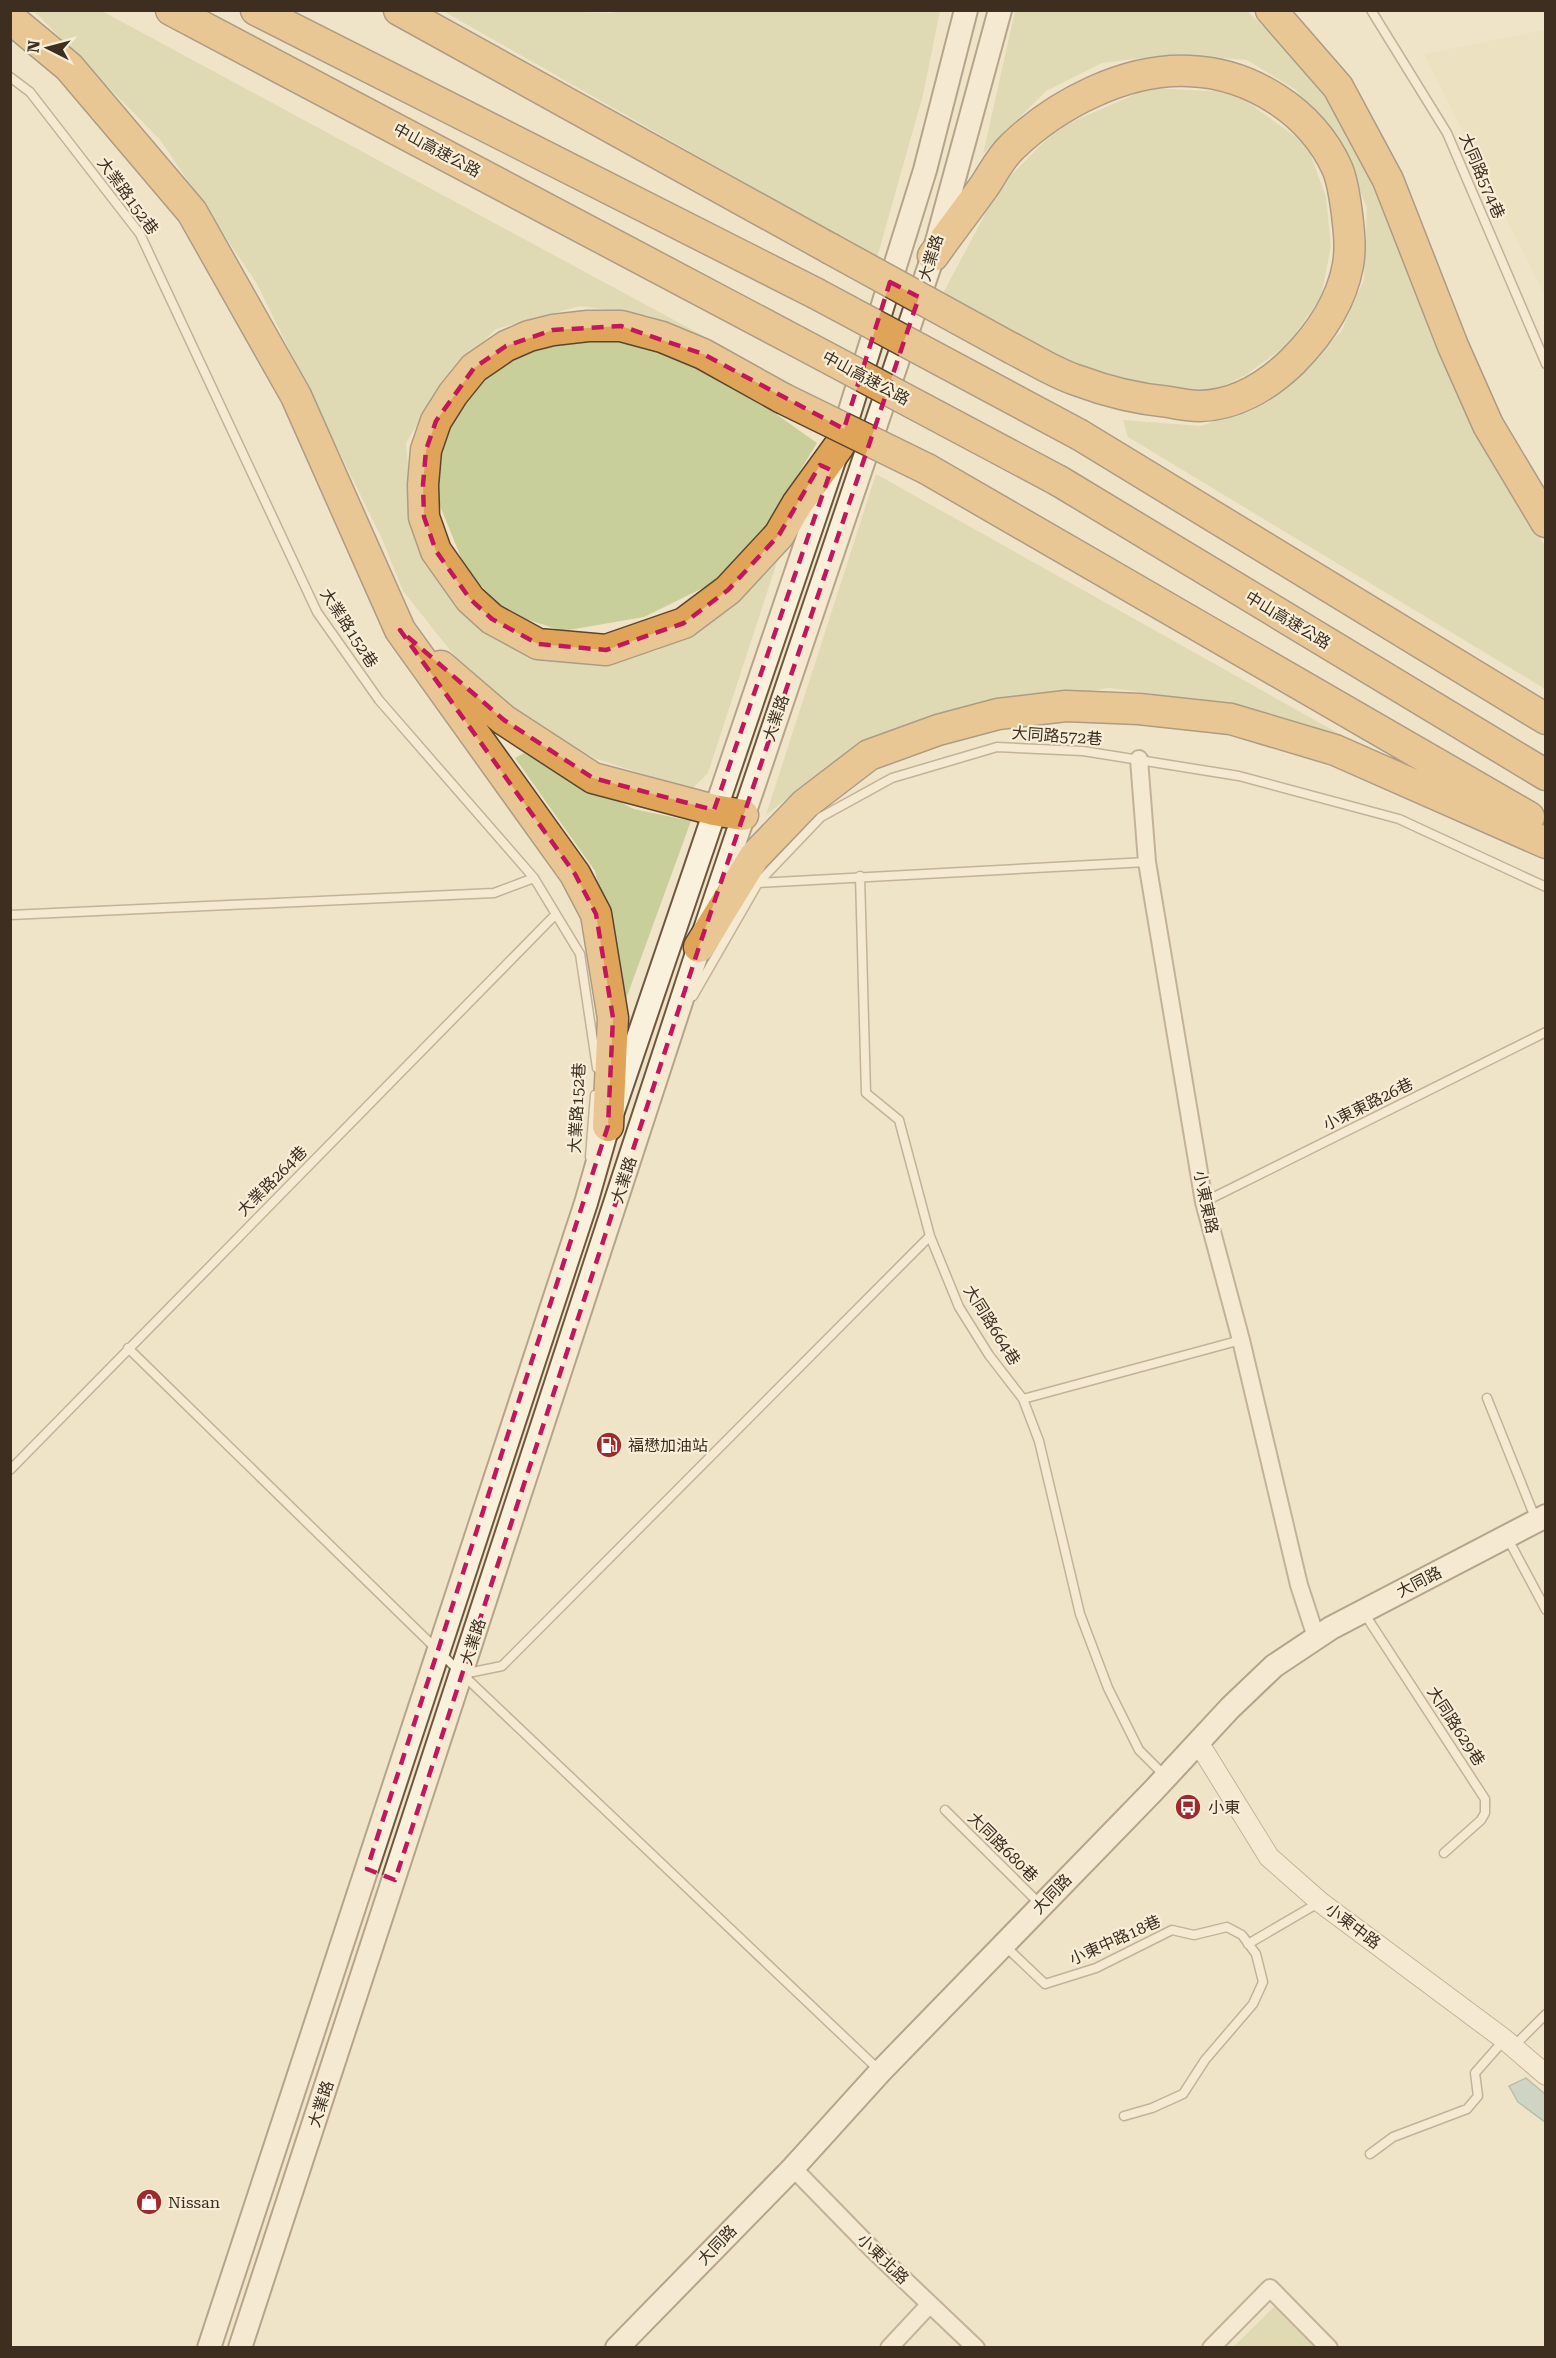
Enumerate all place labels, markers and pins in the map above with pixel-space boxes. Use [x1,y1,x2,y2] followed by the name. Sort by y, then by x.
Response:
[594,1430,624,1460] fuel station icon: 福懋加油站
[628,1436,708,1455] place label: 福懋加油站
[1173,1792,1203,1822] bus stop icon: 小東
[1208,1798,1240,1817] place label: 小東
[134,2187,164,2217] shop icon: Nissan
[168,2193,220,2212] place label: Nissan

